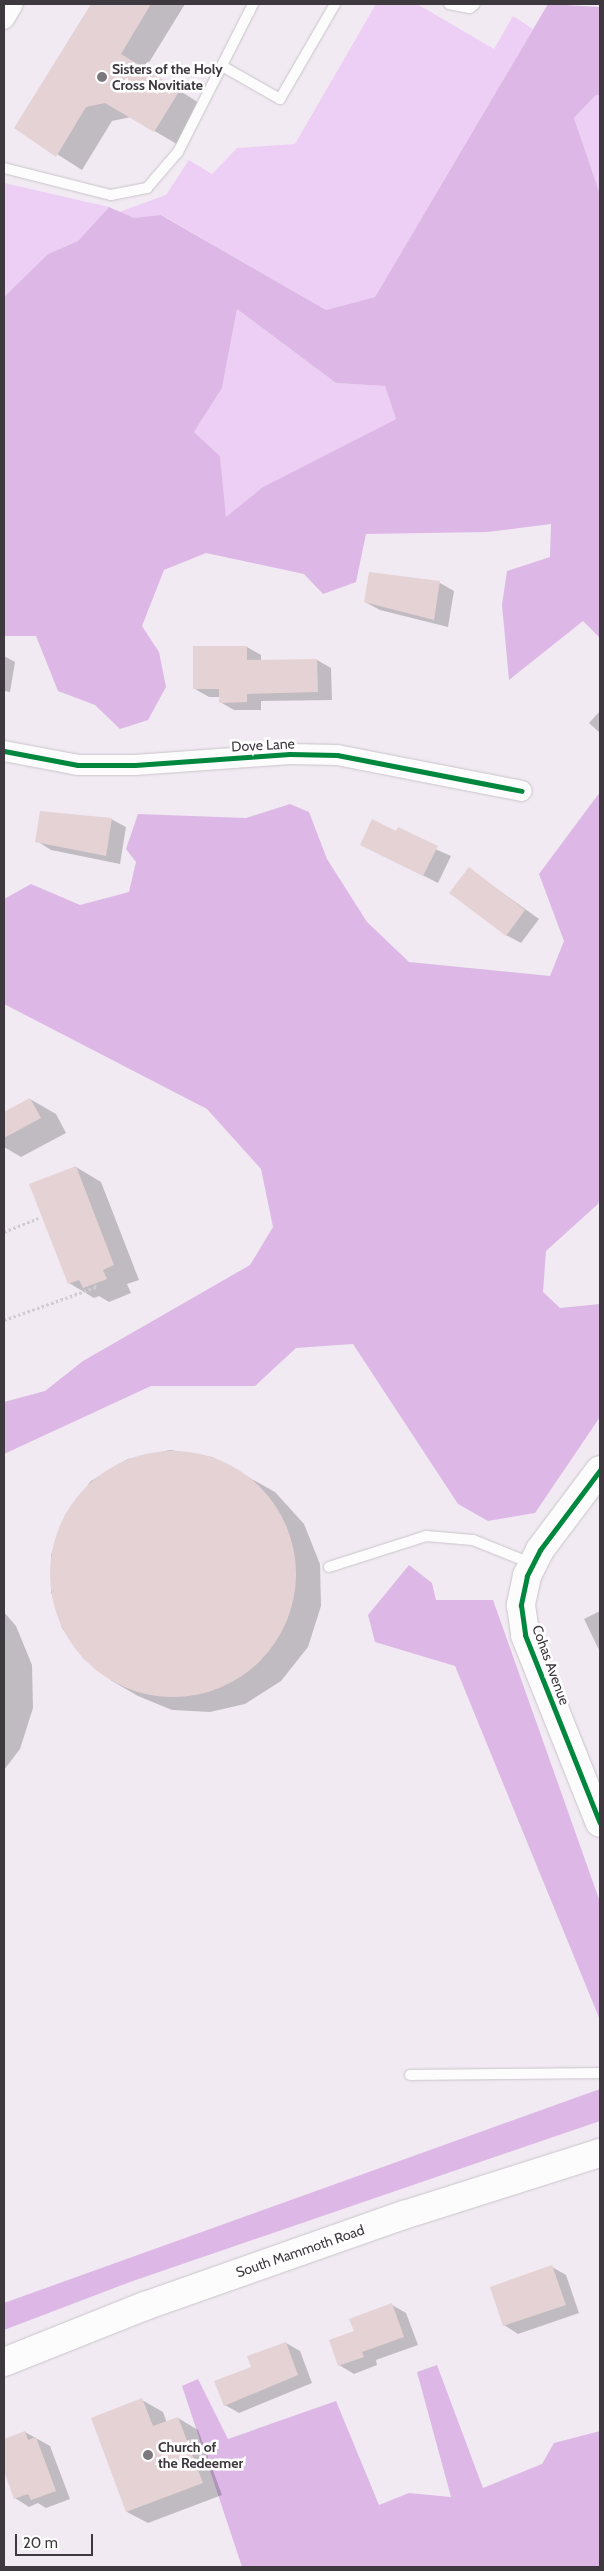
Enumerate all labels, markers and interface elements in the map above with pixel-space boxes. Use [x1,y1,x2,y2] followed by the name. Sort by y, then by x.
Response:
[112,61,223,94] place label: Sisters of the Holy Cross Novitiate
[96,71,108,83] marker: Sisters of the Holy Cross Novitiate
[231,735,295,755] street label: Dove Lane
[529,1623,573,1707] street label: Cohas Avenue
[234,2221,366,2281] street label: South Mammoth Road
[158,2439,243,2472] place label: Church of the Redeemer
[142,2449,154,2461] marker: Church of the Redeemer
[18,2524,95,2556] scale bar
[23,2534,58,2552] text: 20 m

